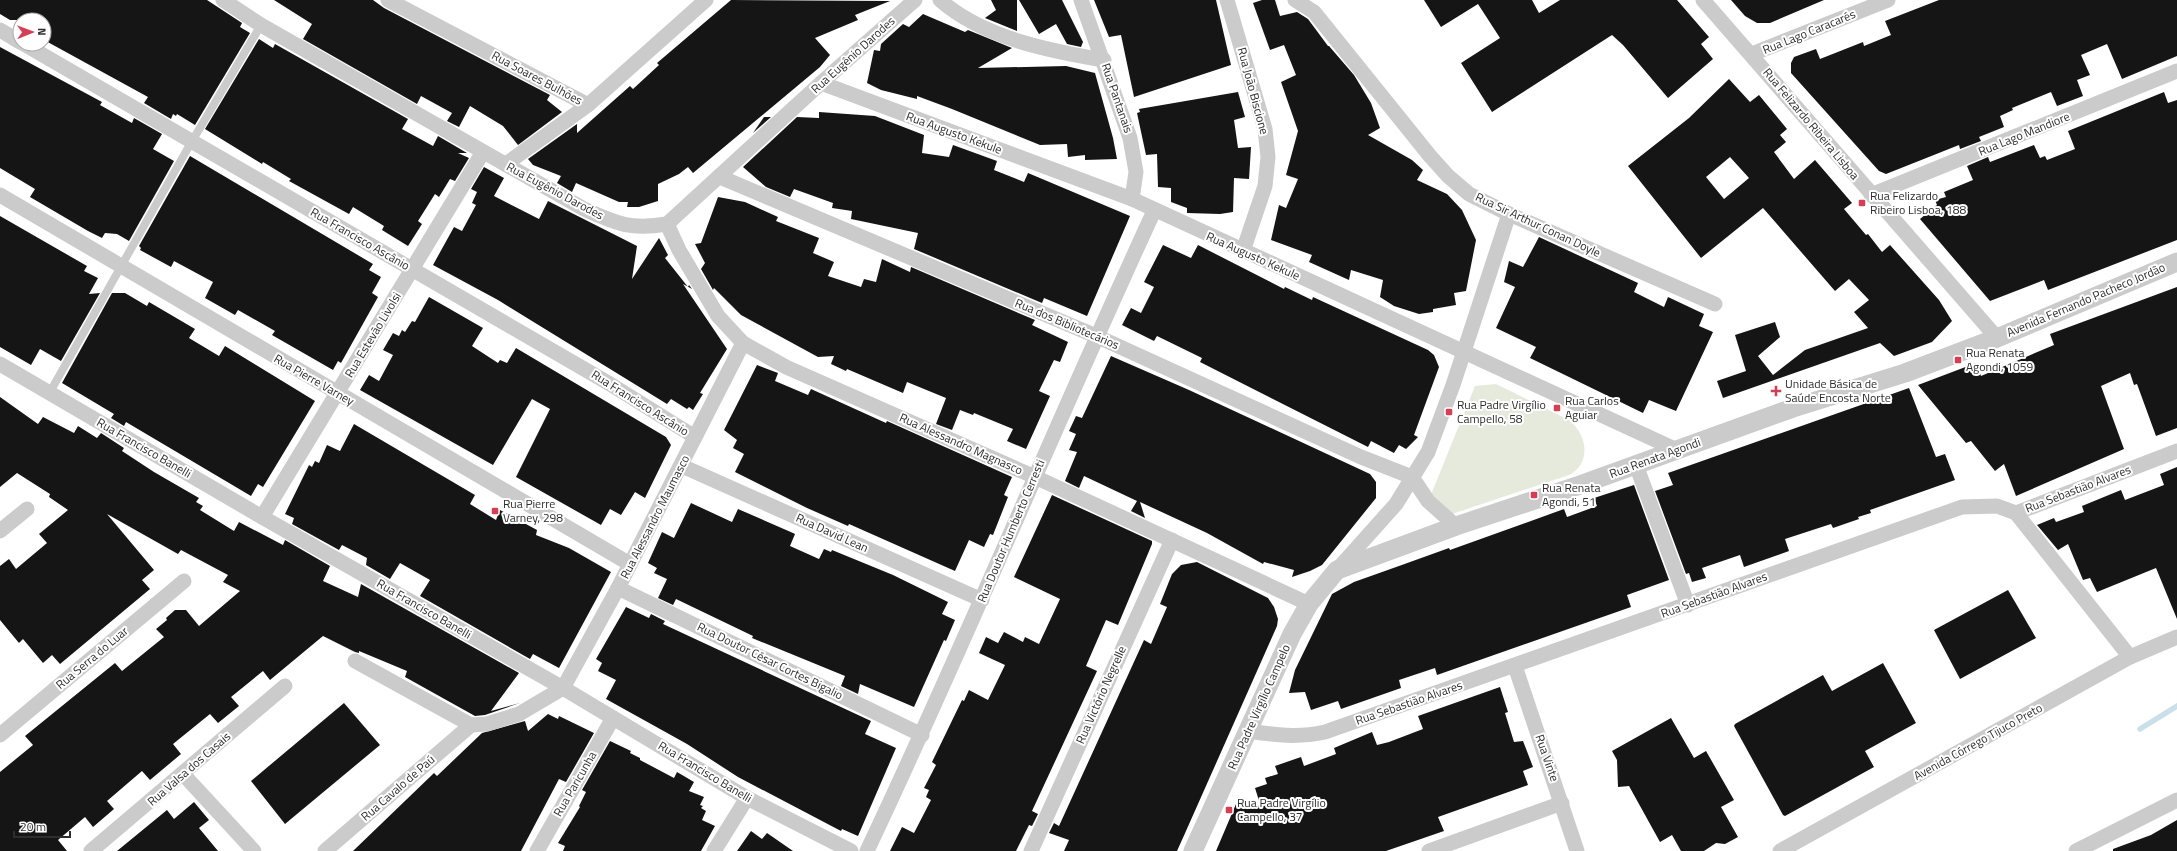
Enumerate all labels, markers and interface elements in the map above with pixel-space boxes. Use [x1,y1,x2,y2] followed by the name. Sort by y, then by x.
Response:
[1759,4,1859,59] street label: Rua Lago Caracarés
[806,11,899,98] street label: Rua Eugênio Darodes
[12,12,52,52] north arrow
[34,28,50,36] text: N
[1233,45,1274,137] street label: Rua João Biscione
[488,46,586,110] street label: Rua Soares Bulhões
[1097,60,1138,136] street label: Rua Pantanais
[1759,64,1864,184] street label: Rua Felizardo Ribeira Lisboa
[904,106,1005,159] street label: Rua Augusto Kekule
[1975,107,2072,161] street label: Rua Lago Mandiore
[503,157,608,224] street label: Rua Eugênio Darodes
[1870,186,1966,219] place label: Rua Felizardo Ribeiro Lisboa, 188
[1472,187,1604,262] street label: Rua Sir Arthur Conan Doyle
[1857,198,1867,208] marker: Rua Felizardo Ribeiro Lisboa, 188
[307,202,414,275] street label: Rua Francisco Ascânio
[1203,226,1303,285] street label: Rua Augusto Kekule
[2004,257,2168,342] street label: Avenida Fernando Pacheco Jordão
[340,288,406,381] street label: Rua Estevão Livolsi
[1012,293,1123,354] street label: Rua dos Bibliotecários
[1966,343,2033,376] place label: Rua Renata Agondi, 1059
[270,349,358,410] street label: Rua Pierre Varney
[1953,355,1963,365] marker: Rua Renata Agondi, 1059
[588,365,693,440] street label: Rua Francisco Ascânio
[1785,374,1891,407] place label: Unidade Básica de Saúde Encosta Norte
[1770,385,1782,397] marker: Unidade Básica de Saúde Encosta Norte
[1565,391,1619,424] place label: Rua Carlos Aguiar
[1457,395,1546,428] place label: Rua Padre Virgílio Campello, 58
[1552,403,1562,413] marker: Rua Carlos Aguiar
[1444,407,1454,417] marker: Rua Padre Virgílio Campello, 58
[897,408,1026,479] street label: Rua Alessandro Magnasco
[93,413,195,482] street label: Rua Francisco Banelli
[1606,432,1703,483] street label: Rua Renata Agondi
[615,451,694,582] street label: Rua Alessandro Maumasco
[972,456,1049,605] street label: Rua Doutor Humberto Cerresti
[2022,459,2134,517] street label: Rua Sebastião Alvares
[1542,478,1600,511] place label: Rua Renata Agondi, 51
[1529,490,1539,500] marker: Rua Renata Agondi, 51
[503,494,563,527] place label: Rua Pierre Varney, 298
[490,506,500,516] marker: Rua Pierre Varney, 298
[793,508,872,557] street label: Rua David Lean
[1658,566,1770,623] street label: Rua Sebastião Alvares
[373,574,475,643] street label: Rua Francisco Banelli
[694,617,846,704] street label: Rua Doutor César Cortes Bigalio
[51,622,132,694] street label: Rua Serra do Luar
[1222,641,1295,773] street label: Rua Padre Virgílio Campelo
[1070,643,1131,747] street label: Rua Victório Negrelle
[1353,675,1465,730] street label: Rua Sebastião Alvares
[1910,698,2046,785] street label: Avenida Córrego Tijuco Preto
[143,727,235,810] street label: Rua Valsa dos Casais
[1531,732,1564,784] street label: Rua Vinte
[655,736,756,807] street label: Rua Francisco Banelli
[548,748,601,820] street label: Rua Paricunha
[356,750,439,825] street label: Rua Cavalo de Paú
[1237,793,1326,826] place label: Rua Padre Virgílio Campello, 37
[1224,805,1234,815] marker: Rua Padre Virgílio Campello, 37
[14,813,70,839] scale bar
[20,817,46,836] text: 20 m

